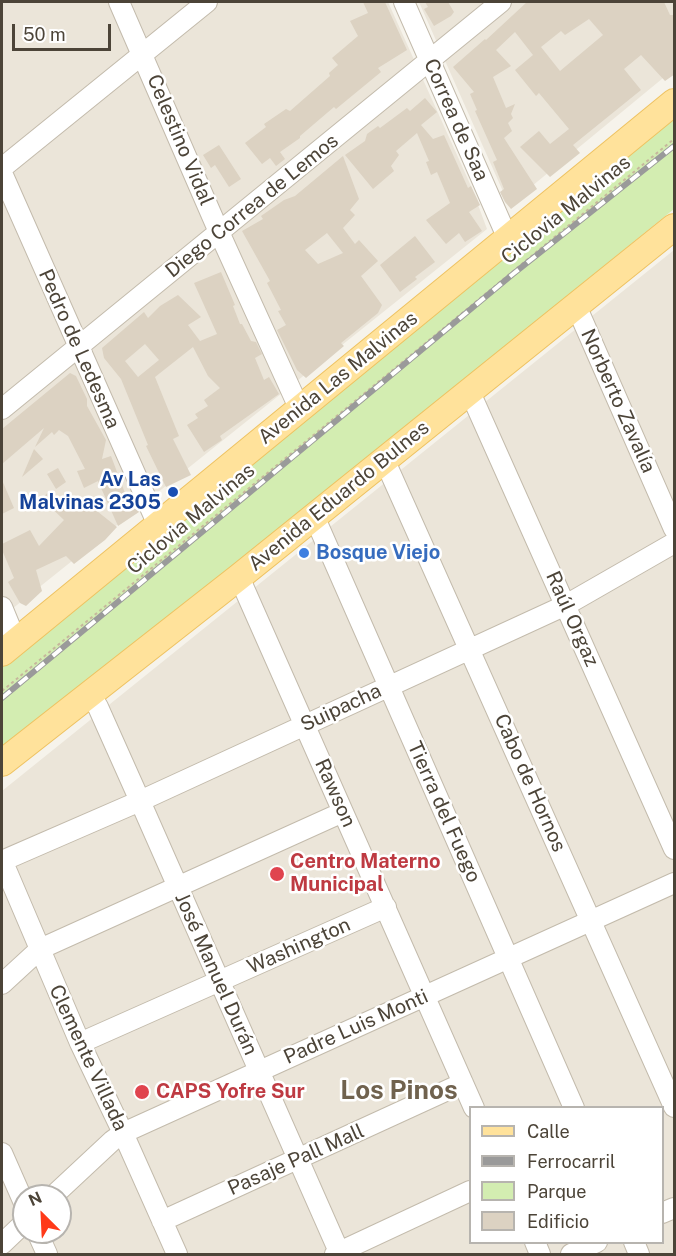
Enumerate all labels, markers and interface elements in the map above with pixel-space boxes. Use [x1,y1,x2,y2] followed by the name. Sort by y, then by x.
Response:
[15,12,114,50] scale bar
[23,24,66,45] text: 50 m
[418,55,494,185] street label: Correa de Saa
[142,71,218,209] street label: Celestino Vidal
[161,129,343,283] street label: Diego Correa de Lemos
[497,151,635,269] street label: Ciclovia Malvinas
[33,266,125,432] street label: Pedro de Ledesma
[254,306,422,450] street label: Avenida Las Malvinas
[576,325,660,477] street label: Norberto Zavalía
[244,416,434,576] street label: Avenida Eduardo Bulnes
[122,459,260,579] street label: Ciclovia Malvinas
[19,468,161,515] place label: Av Las Malvinas 2305
[166,485,180,499] marker: Av Las Malvinas 2305
[316,541,440,565] place label: Bosque Viejo
[297,546,311,560] marker: Bosque Viejo
[540,568,604,670] street label: Raúl Orgaz
[297,679,385,737] street label: Suipacha
[489,710,571,856] street label: Cabo de Hornos
[402,738,486,886] street label: Tierra del Fuego
[309,755,361,831] street label: Rawson
[290,850,440,897] place label: Centro Materno Municipal
[268,865,286,883] marker: Centro Materno Municipal
[169,889,263,1059] street label: José Manuel Durán
[244,913,354,979] street label: Washington
[44,981,132,1135] street label: Clemente Villada
[280,984,432,1070] street label: Padre Luis Monti
[340,1075,458,1107] district label: Los Pinos
[156,1080,305,1104] place label: CAPS Yofre Sur
[133,1083,151,1101] marker: CAPS Yofre Sur
[469,1106,664,1244] legend
[224,1119,368,1201] street label: Pasaje Pall Mall
[527,1121,570,1142] text: Calle
[527,1151,615,1172] text: Ferrocarril
[527,1181,587,1202] text: Parque
[12,1184,72,1244] north arrow
[26,1188,45,1210] text: N
[527,1211,589,1232] text: Edificio

